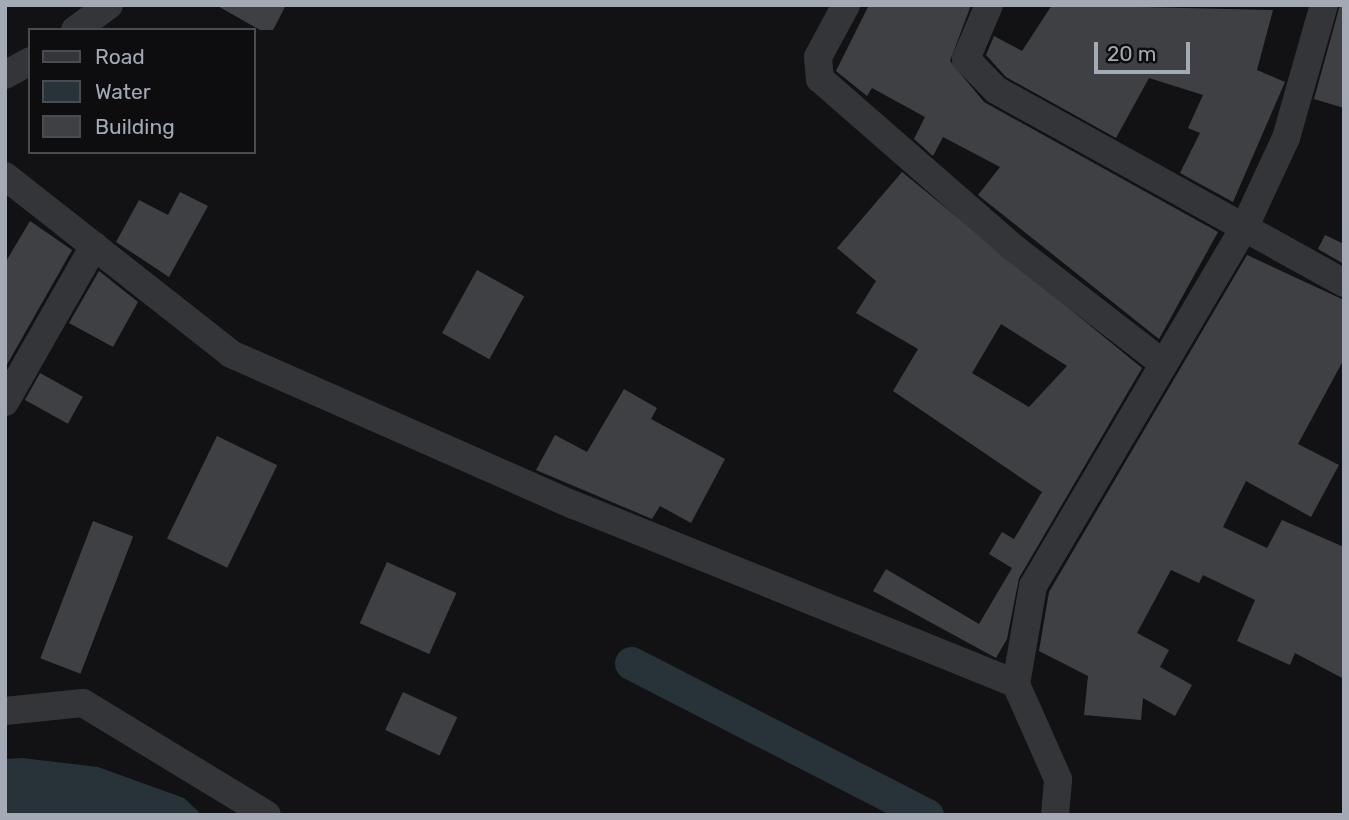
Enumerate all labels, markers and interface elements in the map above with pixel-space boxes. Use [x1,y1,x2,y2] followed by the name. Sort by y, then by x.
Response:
[28,28,256,154] legend
[1097,28,1193,72] scale bar
[1107,41,1156,66] text: 20 m
[95,44,145,69] text: Road
[95,79,151,104] text: Water
[95,114,175,139] text: Building

